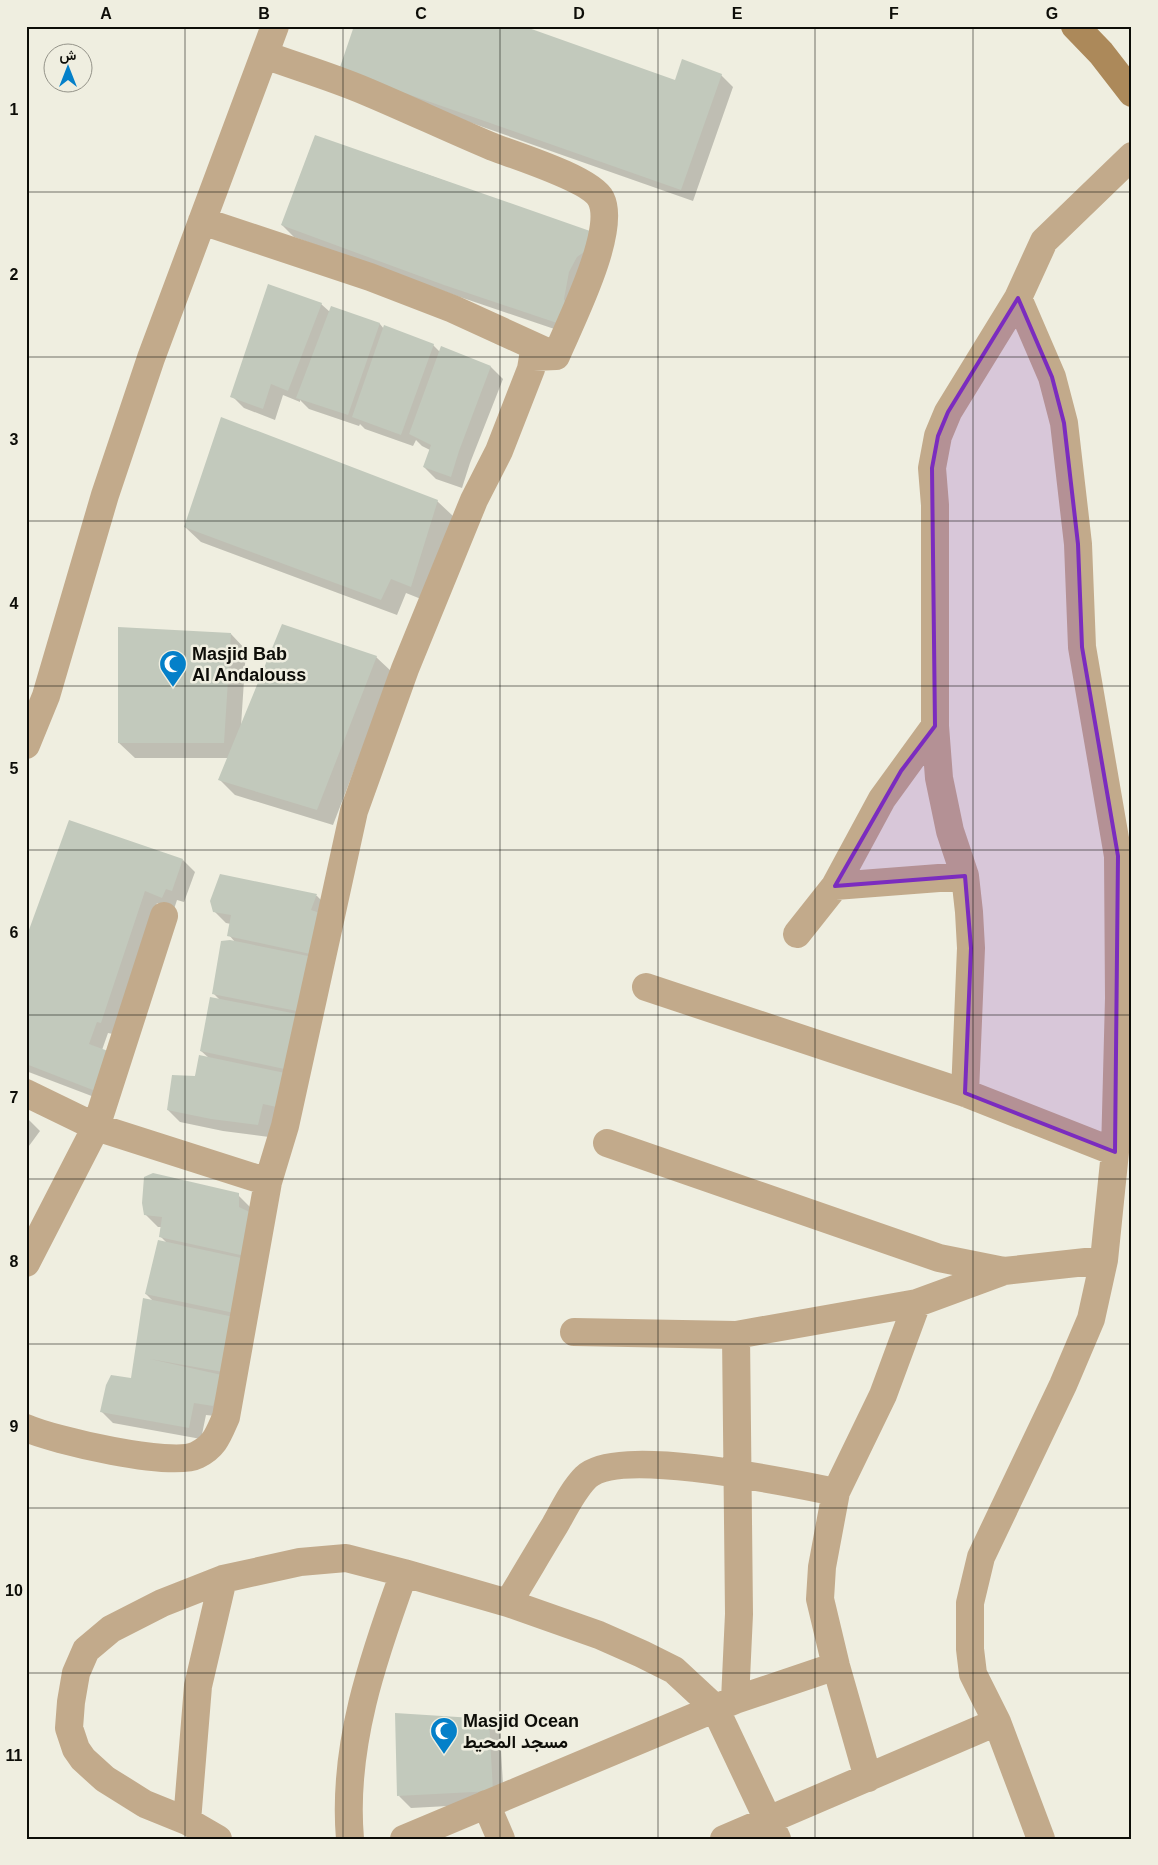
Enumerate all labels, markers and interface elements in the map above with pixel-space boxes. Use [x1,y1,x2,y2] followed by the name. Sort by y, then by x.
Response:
[100,5,112,22] text: A
[258,5,270,22] text: B
[415,5,427,22] text: C
[573,5,585,22] text: D
[732,5,743,22] text: E
[889,5,899,22] text: F
[1046,5,1058,22] text: G
[42,42,92,92] north arrow
[60,47,77,64] text: ش
[10,101,19,118] text: 1
[10,266,19,283] text: 2
[10,431,19,448] text: 3
[10,595,19,612] text: 4
[192,644,306,685] place label: Masjid Bab Al Andalouss
[158,649,188,688] mosque icon: Masjid Bab Al Andalouss
[10,760,19,777] text: 5
[10,924,19,941] text: 6
[10,1089,19,1106] text: 7
[10,1253,19,1270] text: 8
[10,1418,19,1435] text: 9
[5,1582,23,1599] text: 10
[463,1711,579,1753] place label: Masjid Ocean مسجد المحيط
[429,1716,459,1755] mosque icon: Masjid Ocean مسجد المحيط
[6,1747,23,1764] text: 11

